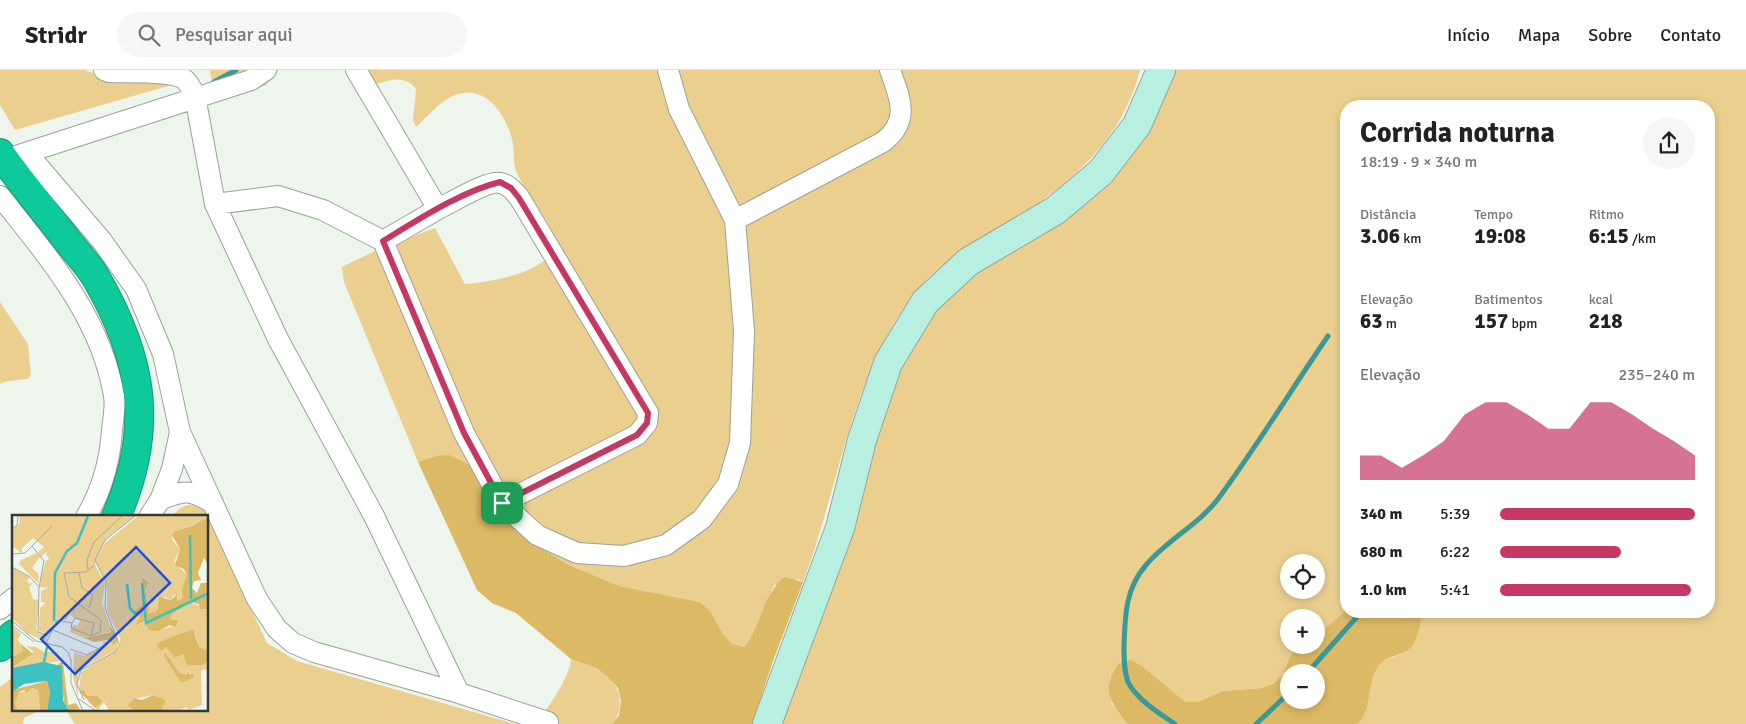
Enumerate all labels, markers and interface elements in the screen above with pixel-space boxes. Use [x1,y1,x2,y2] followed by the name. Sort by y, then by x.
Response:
[117,12,467,57] search box
[25,20,87,50] text: Stridr
[135,21,163,49] icon: search
[175,23,293,47] text: Pesquisar aqui
[1447,24,1490,46] text: Início
[1518,24,1560,46] text: Mapa
[1588,24,1632,46] text: Sobre
[1660,24,1721,46] text: Contato
[1360,116,1555,150] text: Corrida noturna
[1643,117,1695,169] button: share
[1360,152,1477,172] text: 18:19 · 9 × 340 m
[1360,206,1416,223] text: Distância
[1474,206,1513,223] text: Tempo
[1589,206,1624,223] text: Ritmo
[1360,223,1400,249] text: 3.06
[1474,223,1526,249] text: 19:08
[1589,223,1629,249] text: 6:15
[1400,230,1421,247] text: km
[1629,230,1656,247] text: /km
[1360,291,1413,308] text: Elevação
[1474,291,1543,308] text: Batimentos
[1589,291,1613,308] text: kcal
[1360,308,1383,334] text: 63
[1474,308,1508,334] text: 157
[1589,308,1623,334] text: 218
[1383,315,1397,332] text: m
[1508,315,1537,332] text: bpm
[1360,365,1421,385] text: Elevação
[1618,365,1695,385] text: 235–240 m
[481,482,523,524] pin
[488,489,516,517] icon: arrive
[1360,504,1402,524] text: 340 m
[1440,504,1470,524] text: 5:39
[12,515,209,712] inset map
[1360,542,1402,562] text: 680 m
[1440,542,1470,562] text: 6:22
[1280,554,1325,709] map controls
[1280,554,1325,599] button: locate
[1360,580,1407,600] text: 1.0 km
[1440,580,1470,600] text: 5:41
[1280,609,1325,654] button: +
[1280,664,1325,709] button: −

